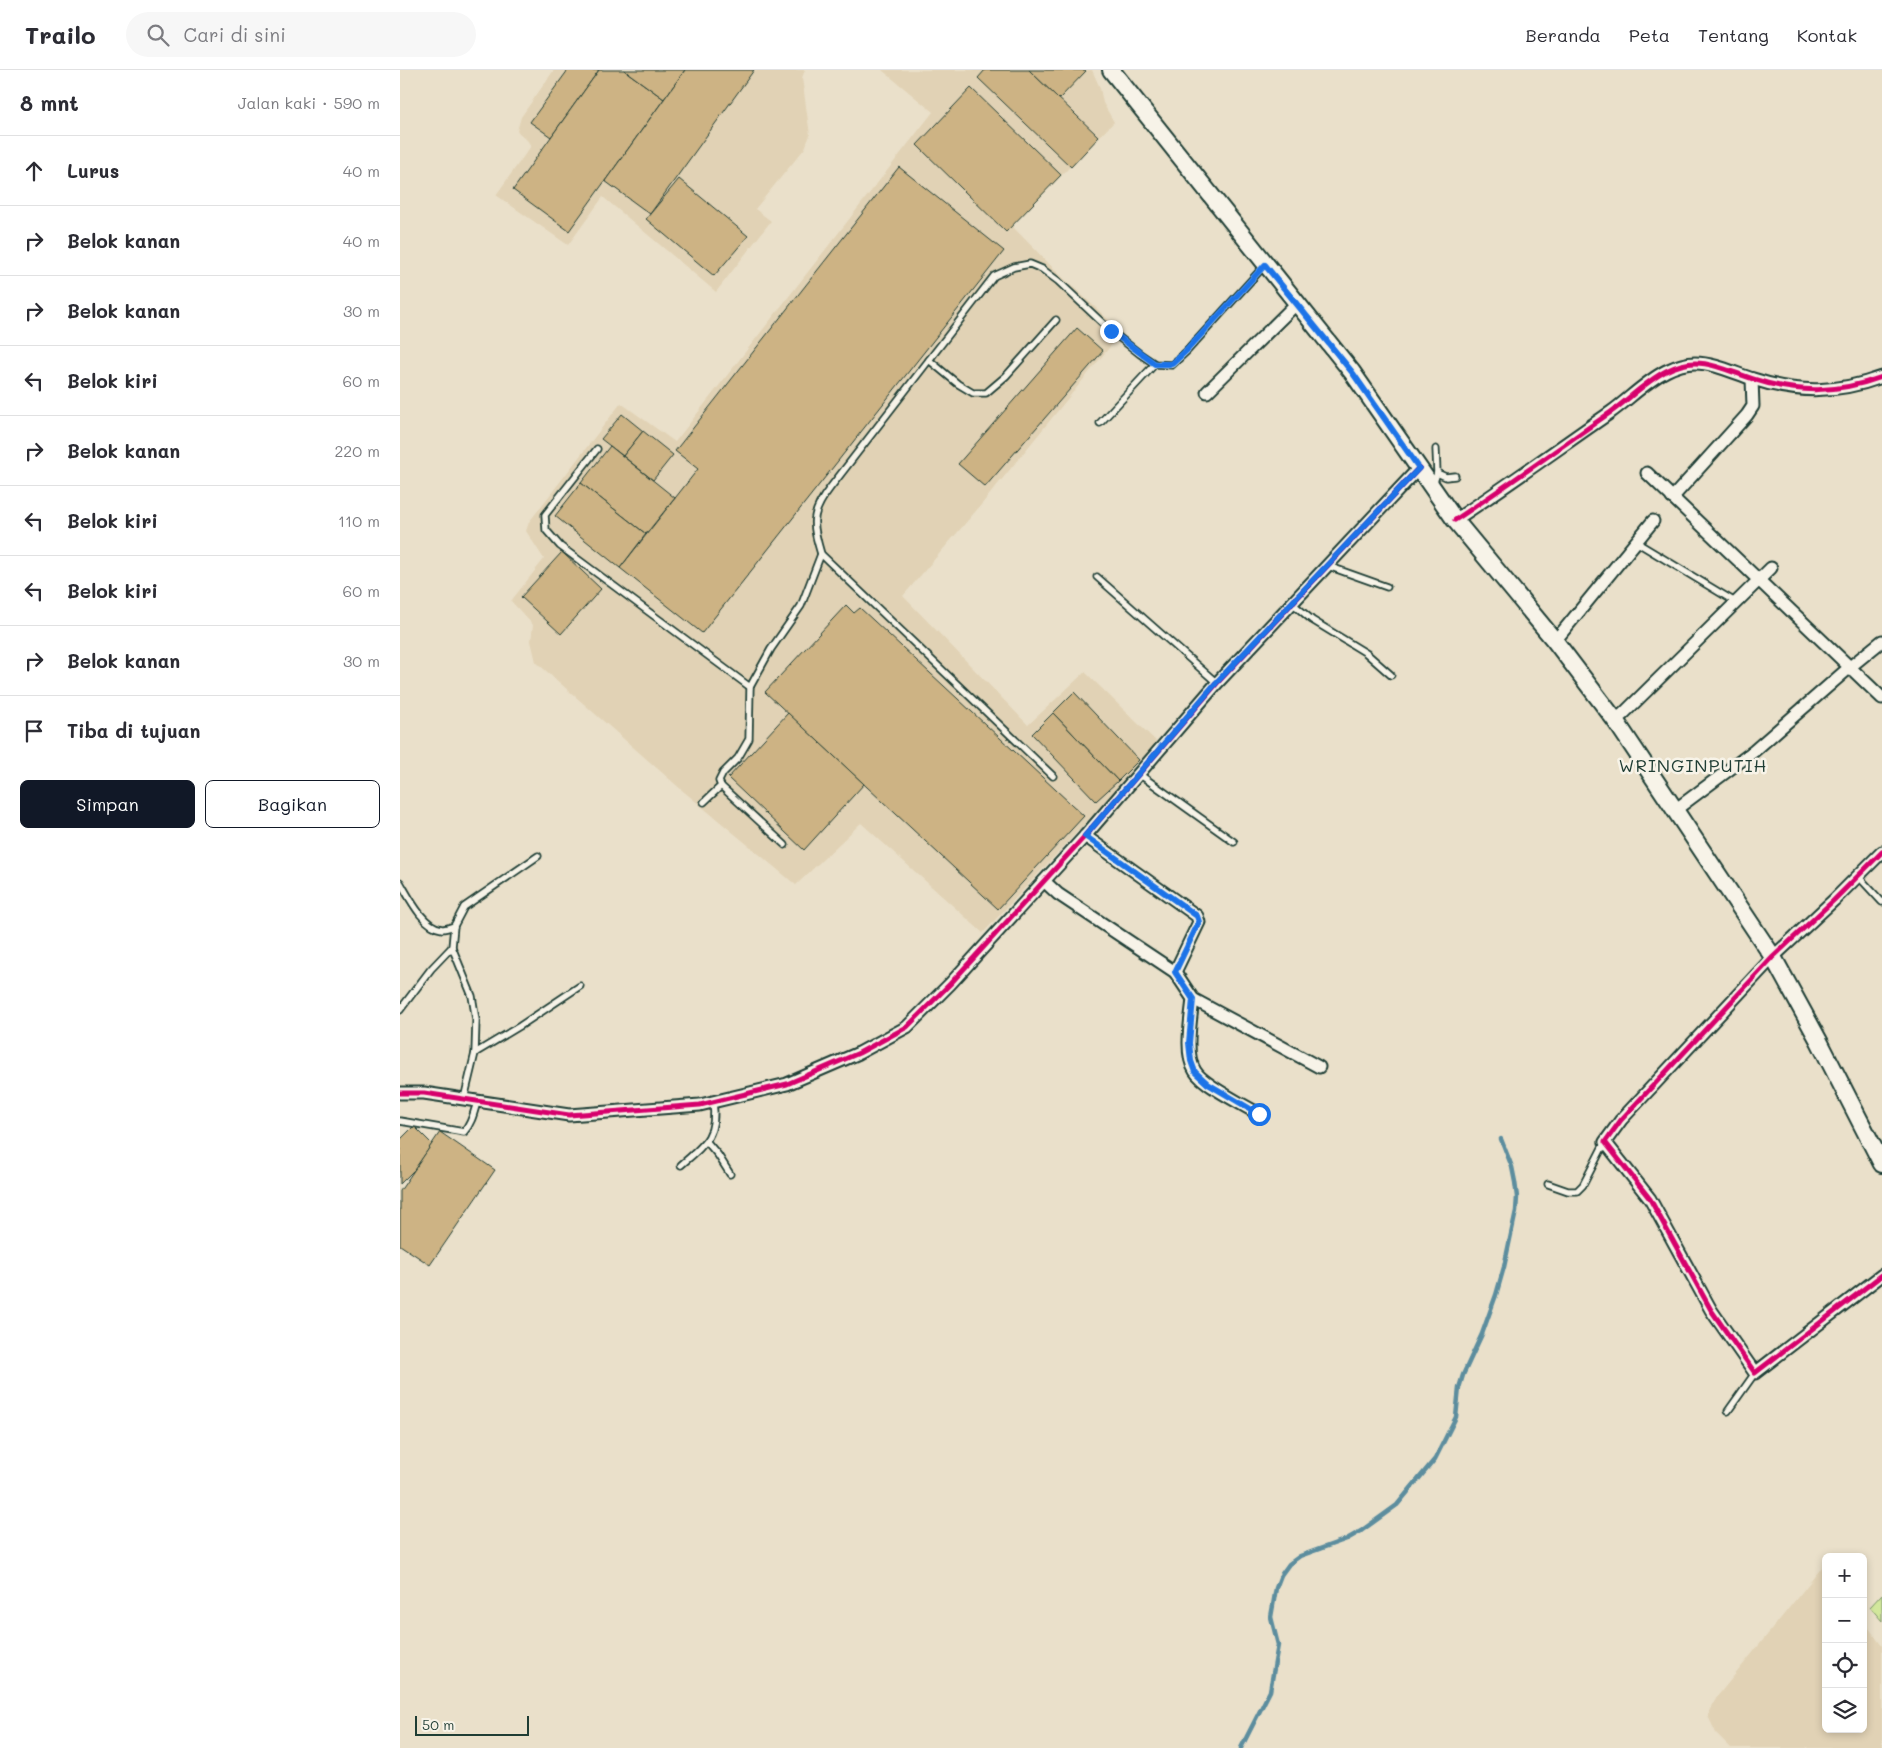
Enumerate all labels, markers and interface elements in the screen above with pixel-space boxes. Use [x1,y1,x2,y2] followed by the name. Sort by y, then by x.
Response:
[126,12,476,57] search box
[25,19,96,50] text: Trailo
[144,21,172,49] icon: search
[184,22,286,47] text: Cari di sini
[1526,23,1601,47] text: Beranda
[1629,23,1670,47] text: Peta
[1698,23,1769,47] text: Tentang
[1797,23,1857,47] text: Kontak
[20,89,79,116] text: 8 mnt
[238,92,380,113] text: Jalan kaki · 590 m
[20,157,48,185] icon: ahead
[67,158,119,183] text: Lurus
[343,160,380,181] text: 40 m
[20,227,48,255] icon: right
[67,228,180,253] text: Belok kanan
[343,230,380,251] text: 40 m
[20,297,48,325] icon: right
[67,298,180,323] text: Belok kanan
[343,300,380,321] text: 30 m
[1100,320,1123,343] route end
[20,367,48,395] icon: left
[67,368,158,393] text: Belok kiri
[343,370,380,391] text: 60 m
[20,437,48,465] icon: right
[67,438,180,463] text: Belok kanan
[334,440,380,461] text: 220 m
[20,507,48,535] icon: left
[67,508,158,533] text: Belok kiri
[338,510,380,531] text: 110 m
[20,577,48,605] icon: left
[67,578,158,603] text: Belok kiri
[343,580,380,601] text: 60 m
[20,647,48,675] icon: right
[67,648,180,673] text: Belok kanan
[343,650,380,671] text: 30 m
[20,717,48,745] icon: arrive
[67,718,200,743] text: Tiba di tujuan
[1619,753,1767,777] district label: WRINGINPUTIH
[20,780,195,828] button: Simpan
[205,780,380,828] button: Bagikan
[1248,1103,1271,1126] route start
[1822,1553,1867,1733] map controls
[1822,1553,1867,1598] button: +
[1822,1598,1867,1643] button: −
[1822,1643,1867,1688] button: locate
[1822,1688,1867,1733] button: layers
[415,1713,529,1736] scale bar
[422,1715,454,1734] text: 50 m

